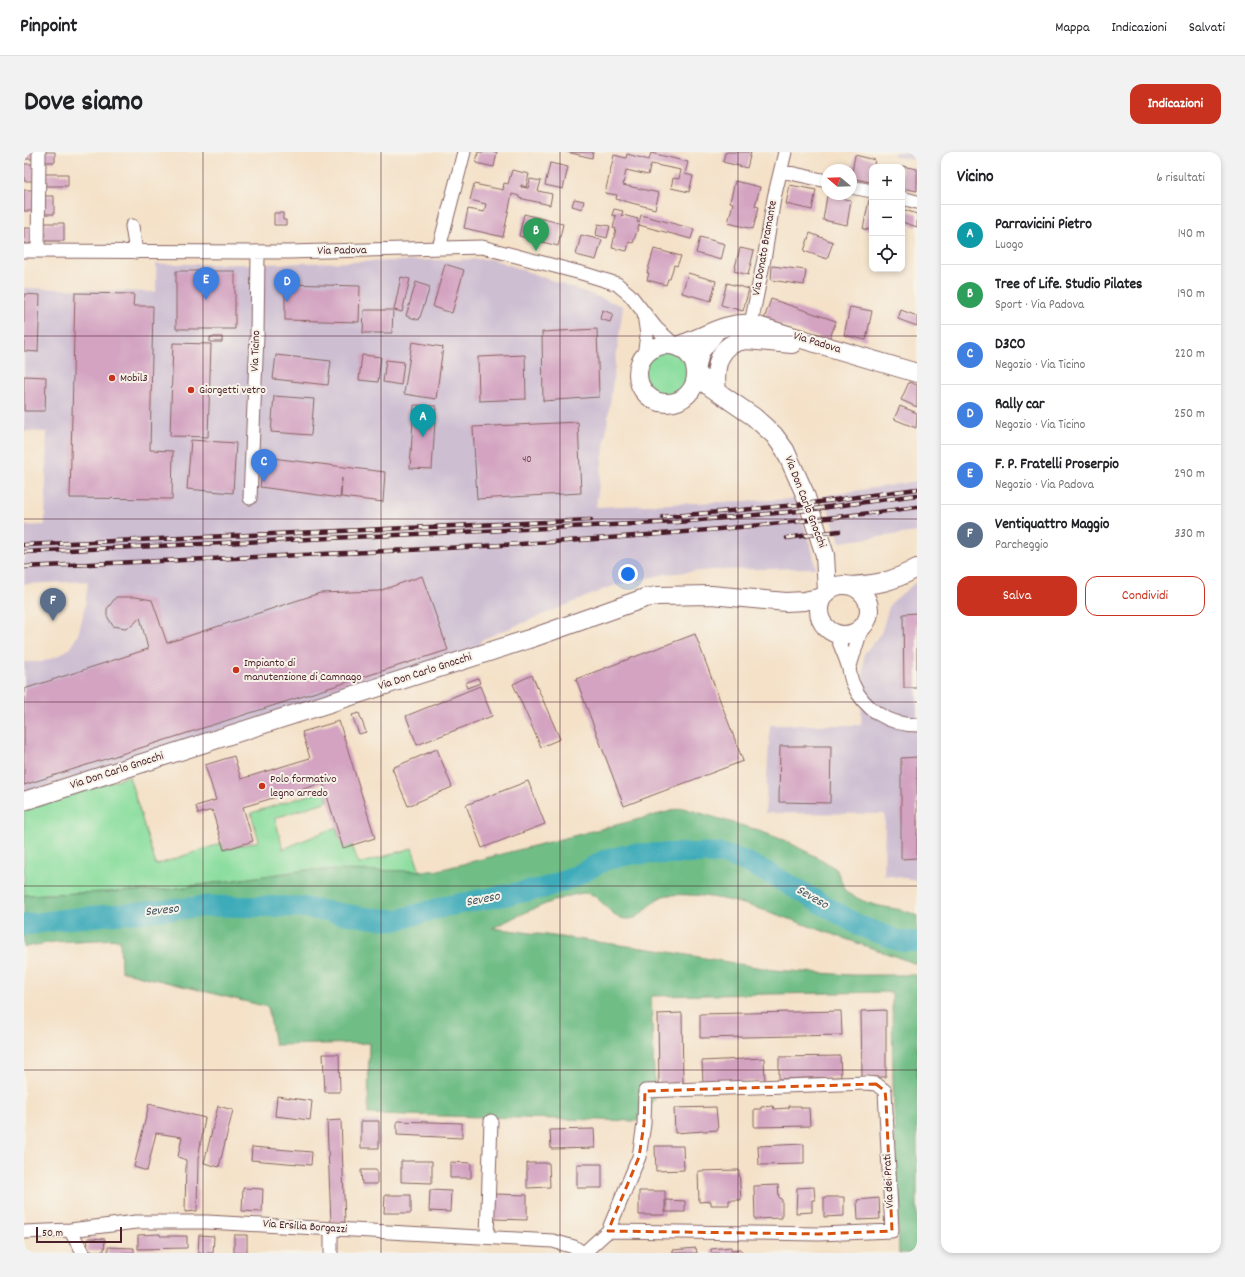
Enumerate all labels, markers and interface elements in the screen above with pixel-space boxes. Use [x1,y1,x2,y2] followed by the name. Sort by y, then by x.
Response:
[20,14,77,41] text: Pinpoint
[1055,18,1090,38] text: Mappa
[1112,18,1167,38] text: Indicazioni
[1189,18,1225,38] text: Salvati
[24,84,143,124] text: Dove siamo
[1130,84,1221,124] button: Indicazioni
[821,164,857,200] north arrow
[869,164,905,272] map controls
[869,164,905,200] button: +
[957,166,994,190] text: Vicino
[1156,169,1205,188] text: 6 risultati
[748,199,782,297] street label: Via Donato Bramante
[869,200,905,236] button: −
[995,214,1092,236] text: Parravicini Pietro
[523,218,549,251] pin: B
[966,225,974,244] text: A
[1178,225,1205,244] text: 140 m
[869,236,905,272] button: locate
[995,236,1023,255] text: Luogo
[317,242,367,260] street label: Via Padova
[193,267,219,300] pin: E
[274,269,300,302] pin: D
[995,274,1142,296] text: Tree of Life. Studio Pilates
[967,285,973,304] text: B
[1177,285,1205,304] text: 190 m
[995,296,1084,315] text: Sport · Via Padova
[791,328,843,358] street label: Via Padova
[247,330,265,372] street label: Via Ticino
[995,334,1025,356] text: D3CO
[967,345,973,364] text: C
[1175,345,1205,364] text: 220 m
[995,356,1085,375] text: Negozio · Via Ticino
[120,370,148,387] place label: Mobil3
[107,373,117,383] marker: Mobil3
[199,382,266,399] place label: Giorgetti vetro
[186,385,196,395] marker: Giorgetti vetro
[995,394,1045,416] text: Rally car
[410,404,436,437] pin: A
[967,405,973,424] text: D
[1174,405,1205,424] text: 250 m
[995,416,1085,435] text: Negozio · Via Ticino
[251,449,277,482] pin: C
[522,453,532,467] house number: 40
[780,453,830,551] street label: Via Don Carlo Gnocchi
[995,454,1119,476] text: F. P. Fratelli Proserpio
[967,465,973,484] text: E
[1174,465,1205,484] text: 290 m
[995,476,1094,495] text: Negozio · Via Padova
[995,514,1109,536] text: Ventiquattro Maggio
[967,525,973,544] text: F
[1174,525,1205,544] text: 330 m
[995,536,1048,555] text: Parcheggio
[618,564,638,584] your location
[957,576,1077,616] button: Salva
[1085,576,1205,616] button: Condividi
[40,588,66,621] pin: F
[376,649,474,695] street label: Via Don Carlo Gnocchi
[244,655,362,686] place label: Impianto di manutenzione di Camnago
[231,665,241,675] marker: Impianto di manutenzione di Camnago
[68,748,166,794] street label: Via Don Carlo Gnocchi
[270,771,337,802] place label: Polo formativo legno arredo
[257,781,267,791] marker: Polo formativo legno arredo
[793,881,832,915] water label: Seveso
[465,887,503,913] water label: Seveso
[144,900,181,922] water label: Seveso
[879,1153,899,1209] street label: Via dei Prati
[262,1216,348,1238] street label: Via Ersilia Borgazzi
[36,1225,122,1244] scale bar
[42,1226,63,1242] text: 50 m

